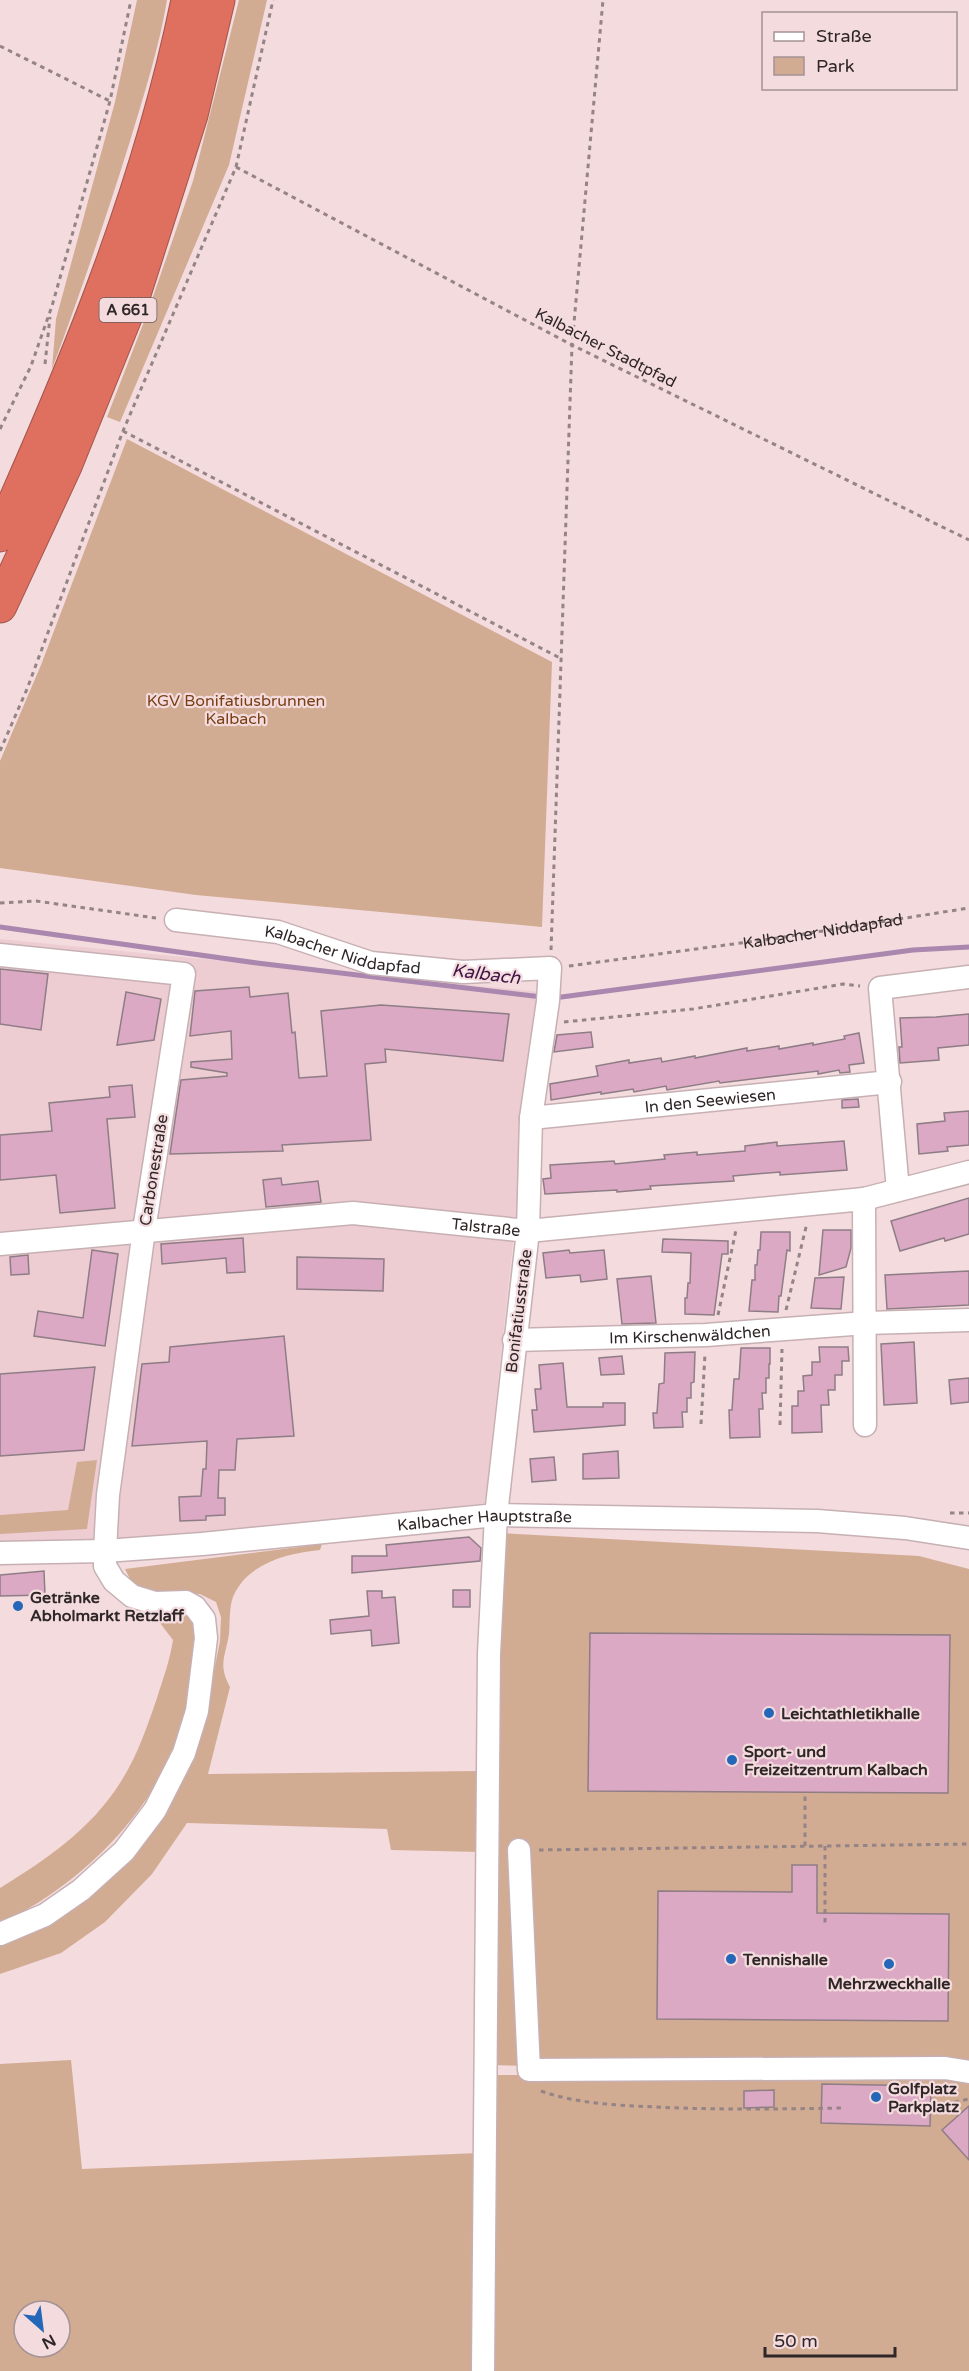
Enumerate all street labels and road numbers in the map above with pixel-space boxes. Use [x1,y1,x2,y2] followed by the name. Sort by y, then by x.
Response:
[100,298,156,322] road number: A 661
[531,304,680,392] street label: Kalbacher Stadtpfad
[742,910,904,954] street label: Kalbacher Niddapfad
[263,921,422,979] street label: Kalbacher Niddapfad
[644,1085,777,1118] street label: In den Seewiesen
[135,1113,173,1227] street label: Carbonestraße
[450,1214,521,1241] street label: Talstraße
[501,1248,536,1374] street label: Bonifatiusstraße
[609,1321,771,1349] street label: Im Kirschenwäldchen
[396,1506,572,1536] street label: Kalbacher Hauptstraße

